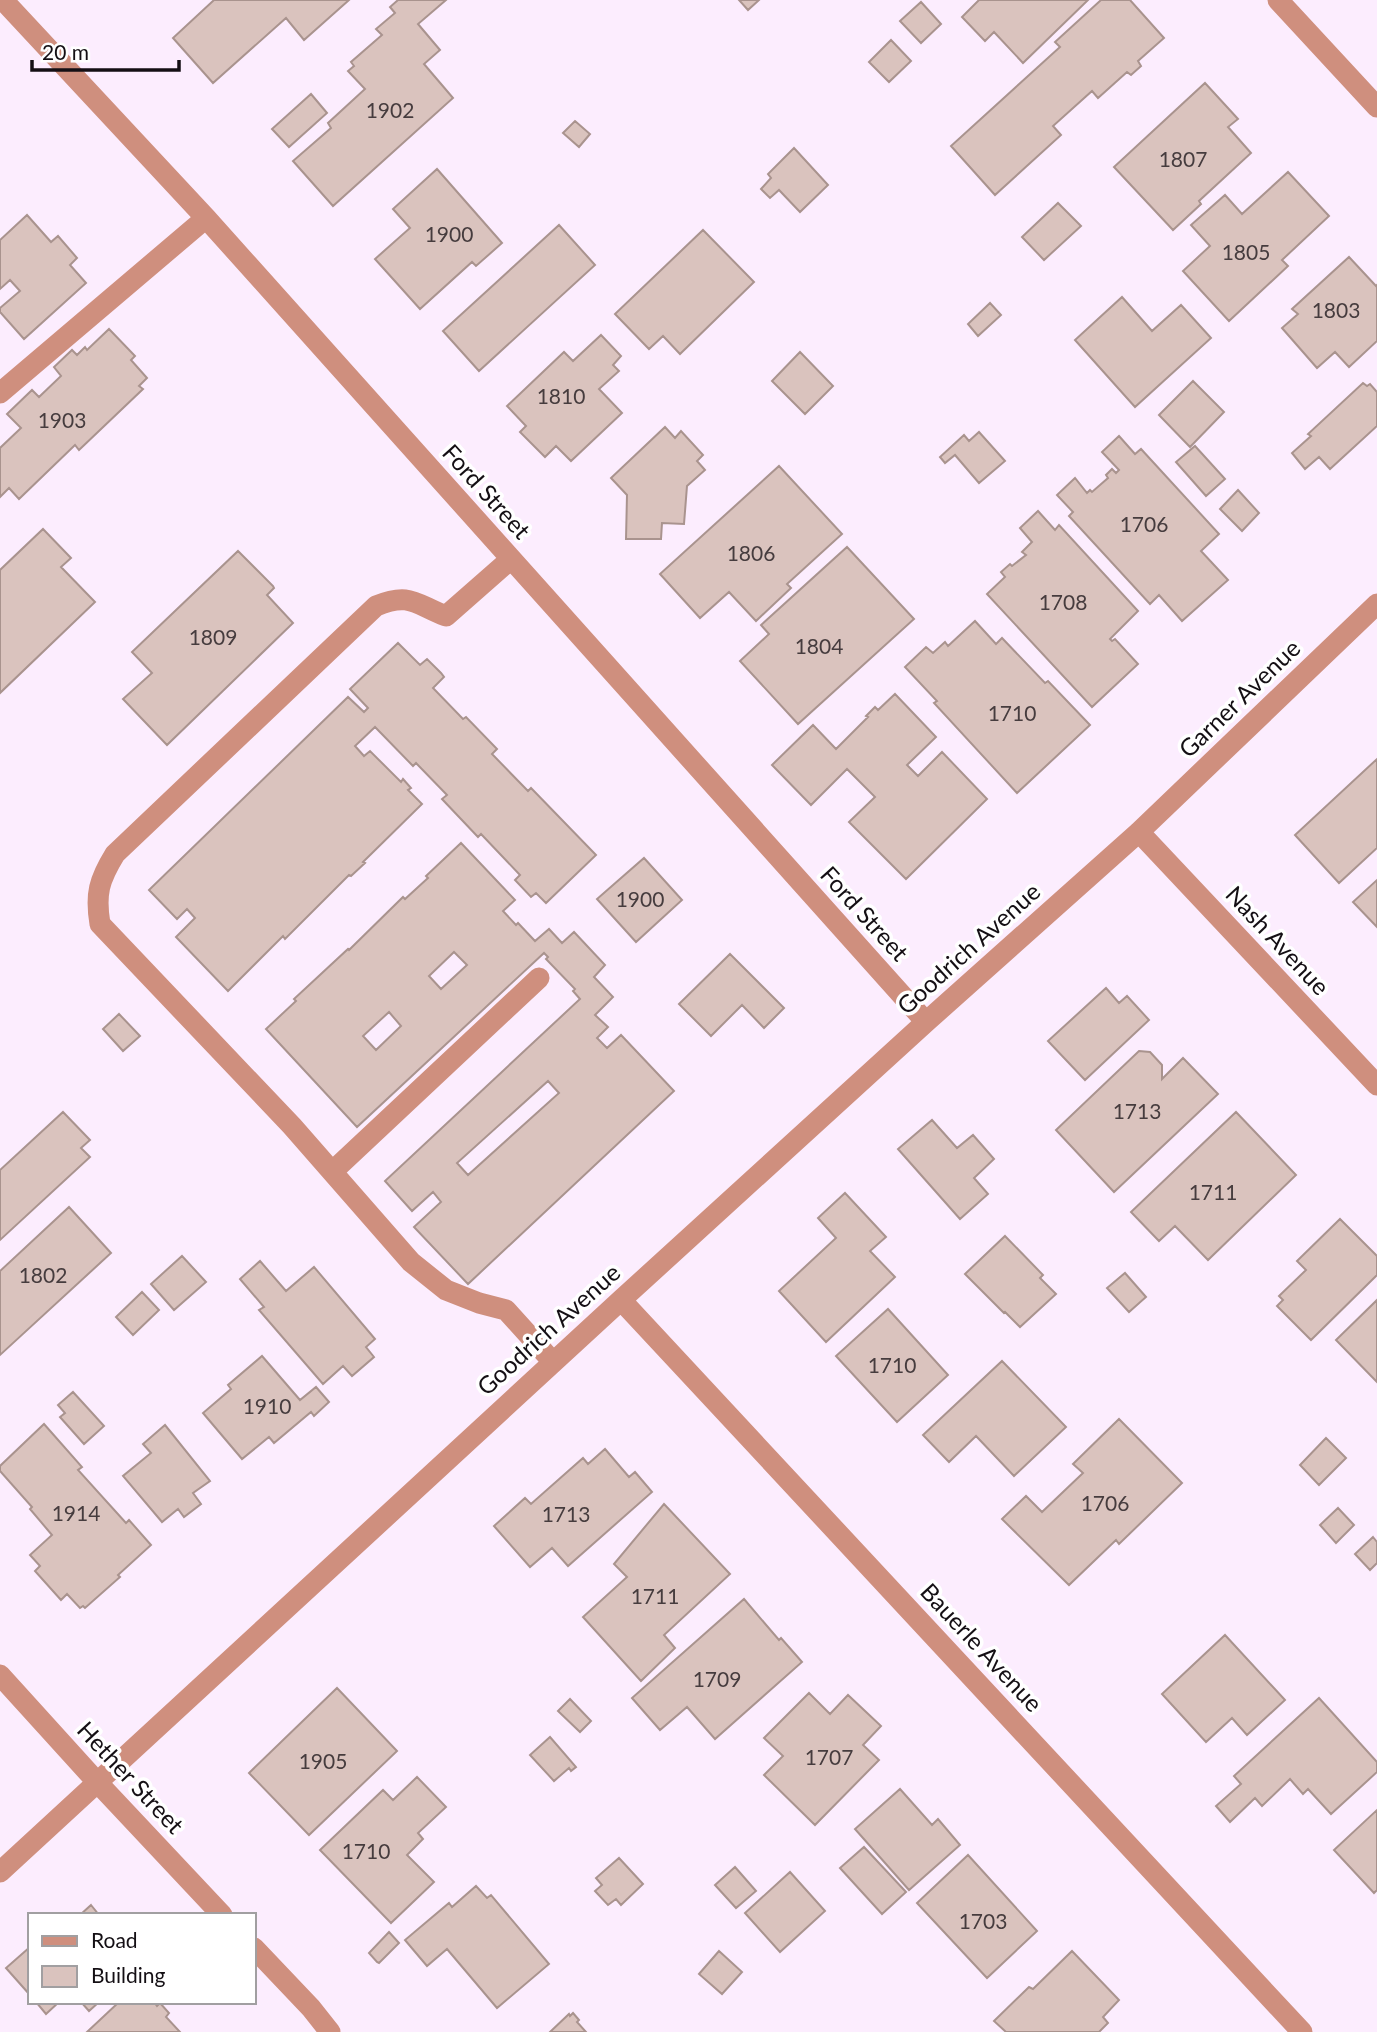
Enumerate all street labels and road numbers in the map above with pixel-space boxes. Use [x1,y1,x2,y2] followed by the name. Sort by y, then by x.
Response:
[437,438,537,545] street label: Ford Street
[1172,633,1306,763] street label: Garner Avenue
[815,860,915,967] street label: Ford Street
[891,876,1045,1020] street label: Goodrich Avenue
[1220,879,1336,1001] street label: Nash Avenue
[471,1257,625,1401] street label: Goodrich Avenue
[915,1577,1049,1717] street label: Bauerle Avenue
[72,1715,191,1839] street label: Hether Street

